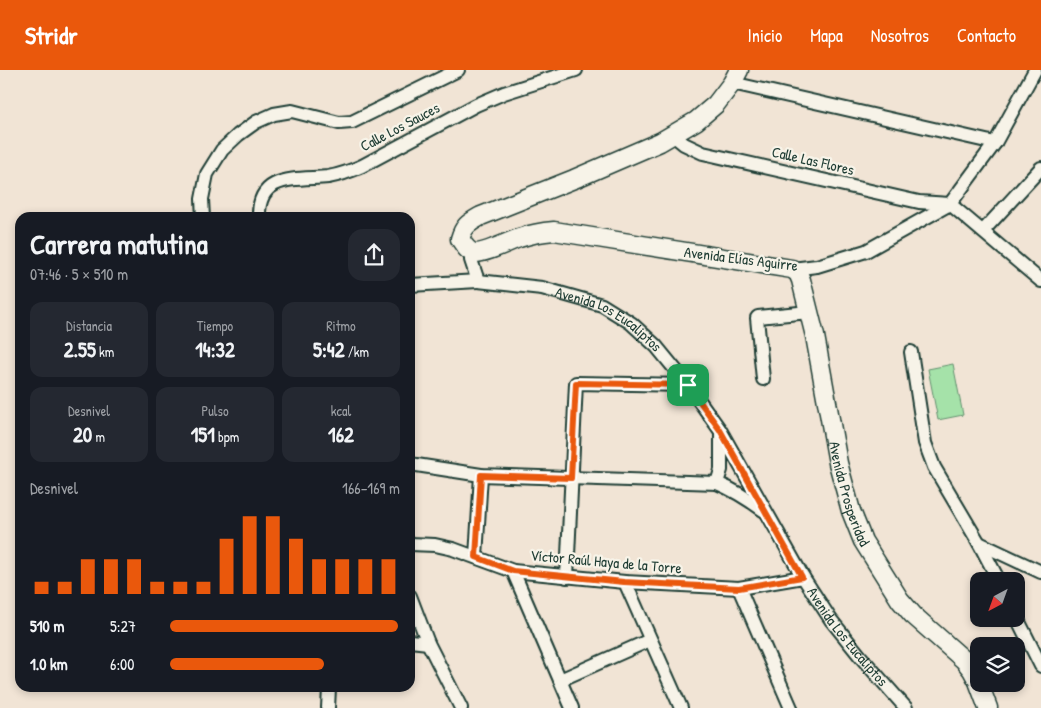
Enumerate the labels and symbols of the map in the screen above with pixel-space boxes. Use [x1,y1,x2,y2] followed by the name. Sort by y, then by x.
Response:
[356,97,443,156] street label: Calle Los Sauces
[770,141,857,180] street label: Calle Las Flores
[683,241,799,276] street label: Avenida Elías Aguirre
[553,281,667,356] street label: Avenida Los Eucaliptos
[667,364,709,406] pin
[824,440,875,551] street label: Avenida Prosperidad
[529,544,683,579] street label: Víctor Raúl Haya de la Torre
[970,572,1025,628] north arrow
[802,583,893,691] street label: Avenida Los Eucaliptos

